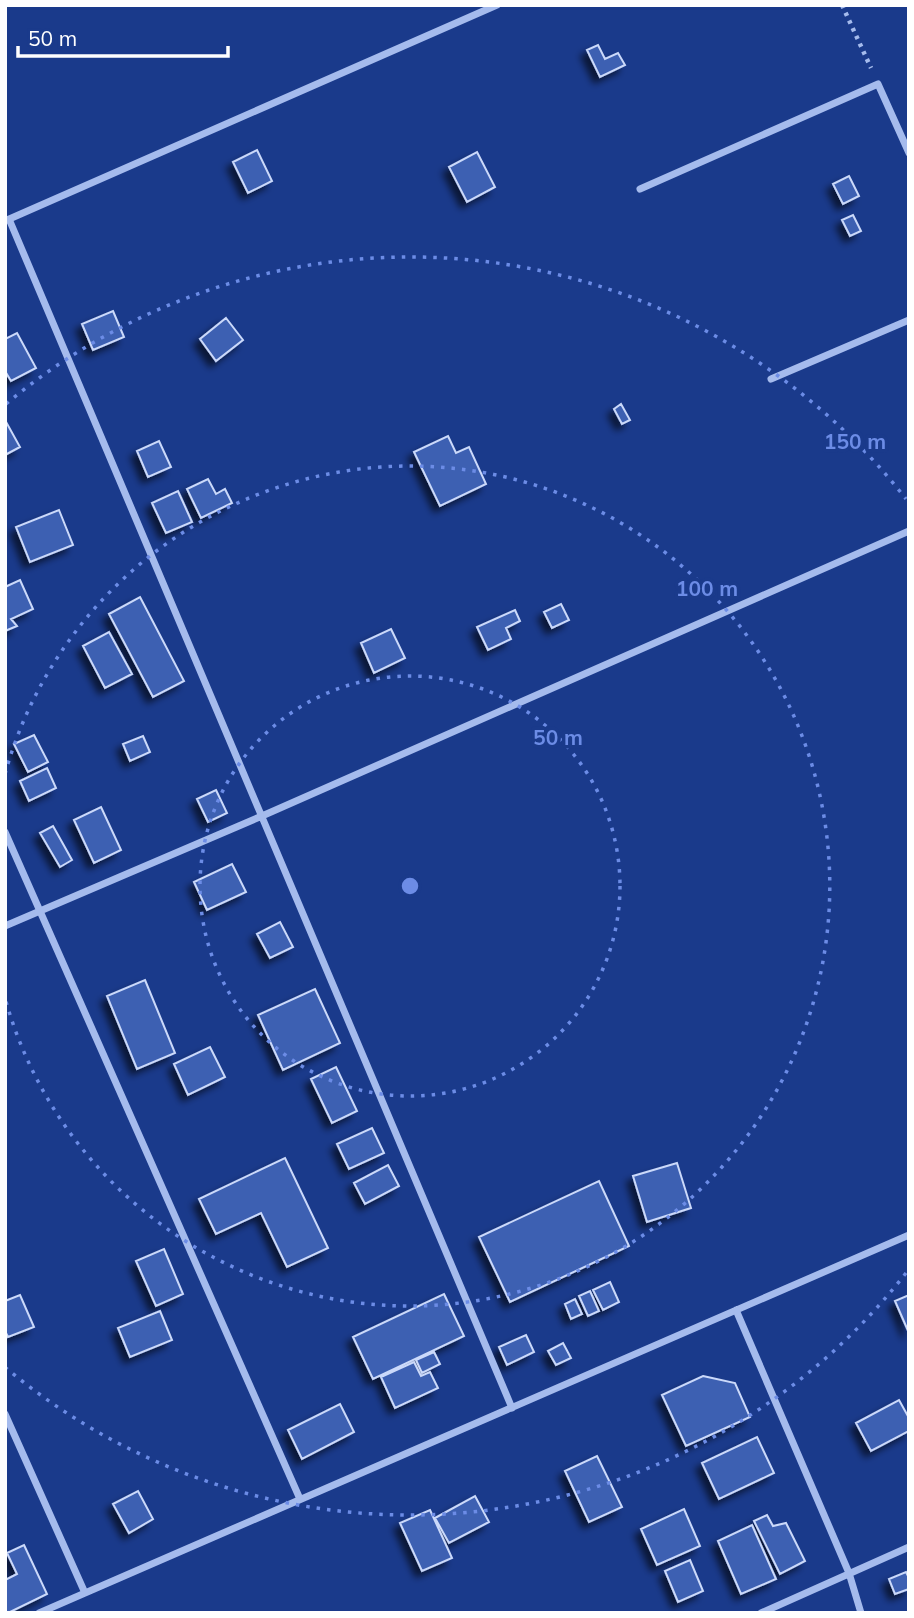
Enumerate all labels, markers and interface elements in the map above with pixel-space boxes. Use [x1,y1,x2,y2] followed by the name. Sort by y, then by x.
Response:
[18,14,228,58] scale bar
[28,25,77,51] text: 50 m
[824,428,886,454] text: 150 m
[676,575,738,601] text: 100 m
[533,724,583,750] text: 50 m
[398,874,422,898] centre of rings

